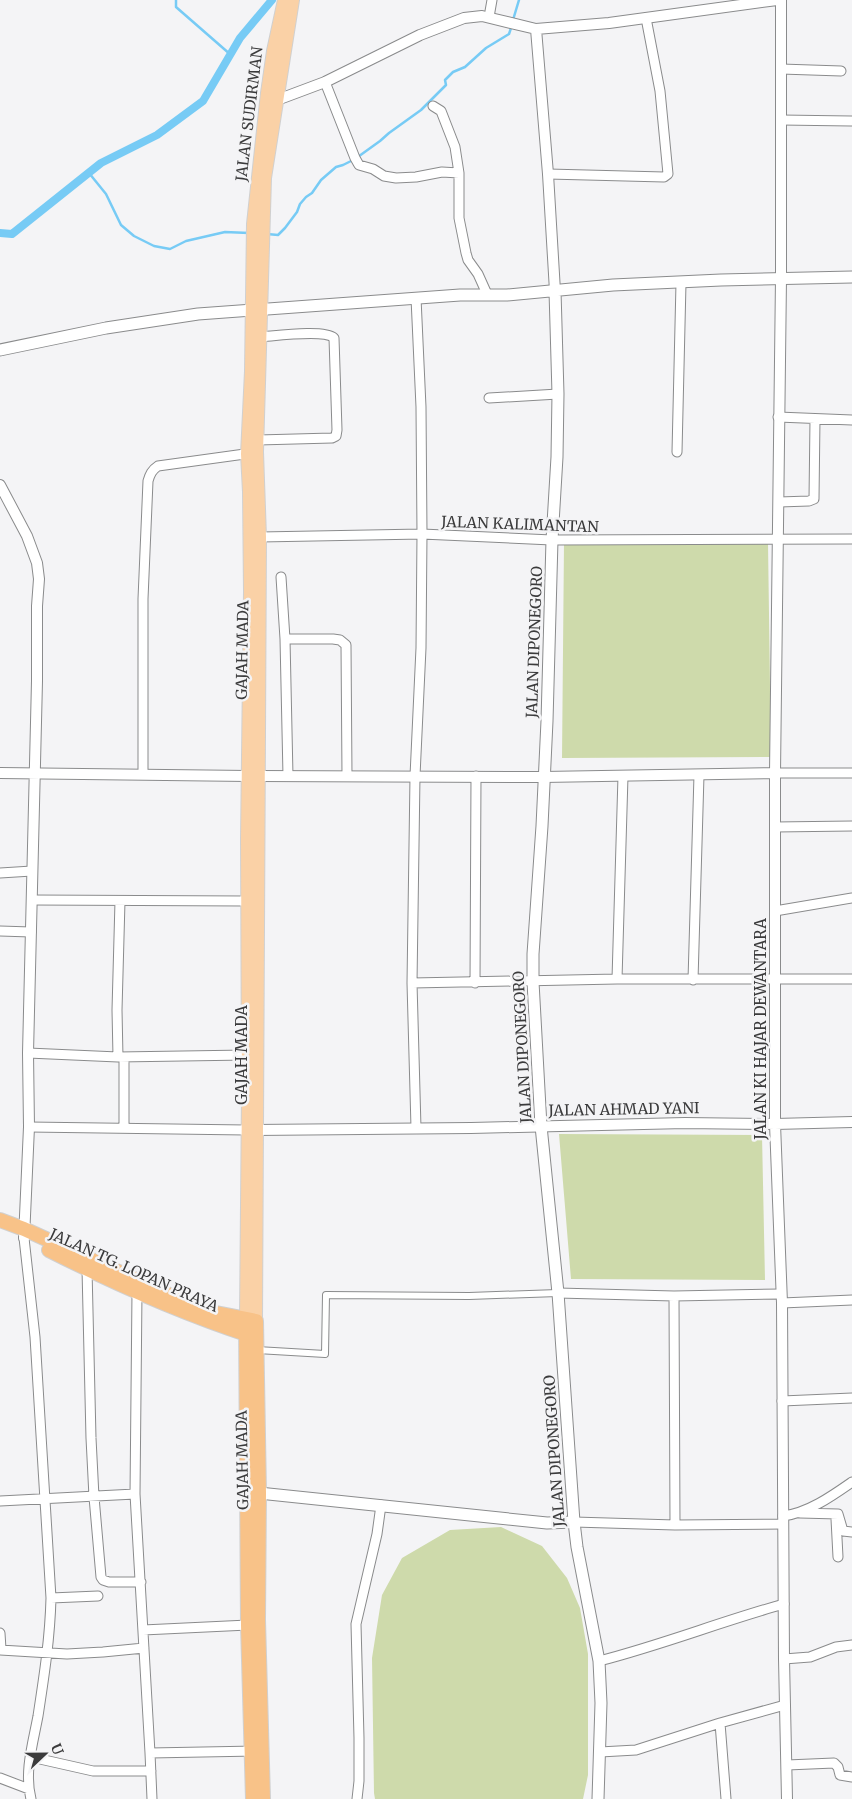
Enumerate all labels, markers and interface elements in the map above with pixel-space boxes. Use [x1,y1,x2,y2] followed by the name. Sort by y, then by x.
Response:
[231,45,267,184] street label: JALAN SUDIRMAN
[440,512,599,536] street label: JALAN KALIMANTAN
[522,565,546,719] street label: JALAN DIPONEGORO
[232,600,252,700] street label: GAJAH MADA
[751,918,770,1141] street label: JALAN KI HAJAR DEWANTARA
[509,970,536,1125] street label: JALAN DIPONEGORO
[232,1005,251,1105] street label: GAJAH MADA
[547,1098,700,1120] street label: JALAN AHMAD YANI
[46,1224,222,1316] street label: JALAN TG. LOPAN PRAYA
[539,1374,569,1529] street label: JALAN DIPONEGORO
[232,1410,252,1510] street label: GAJAH MADA
[20,1729,70,1779] north arrow
[47,1741,68,1758] text: U

